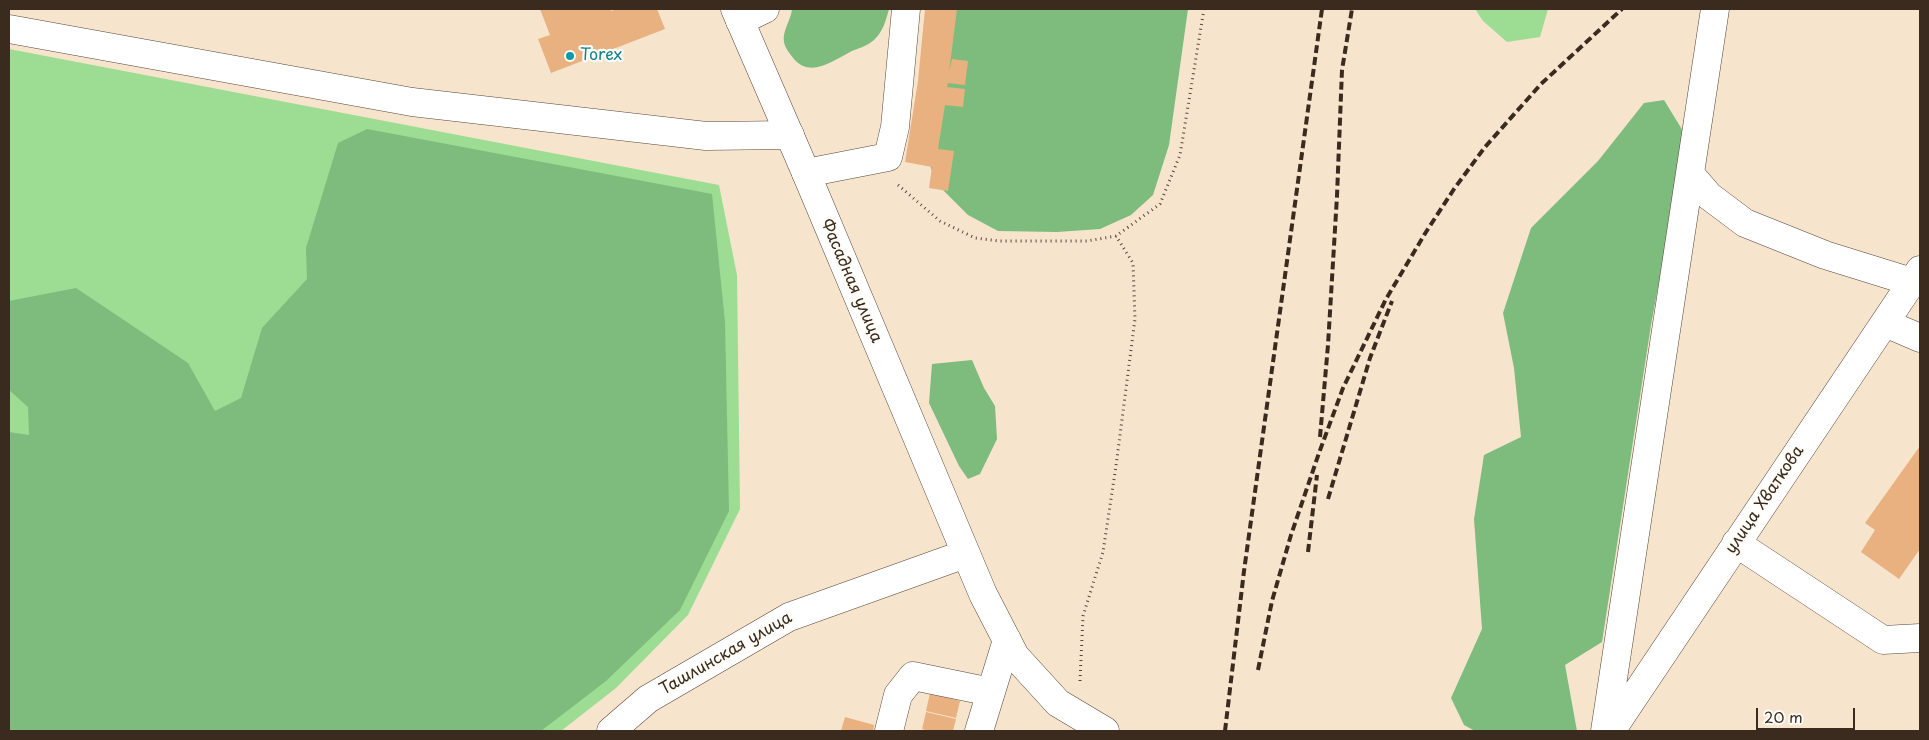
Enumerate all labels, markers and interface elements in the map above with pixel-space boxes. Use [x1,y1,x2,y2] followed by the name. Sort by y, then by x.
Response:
[580,46,622,66] place label: Torex
[564,50,576,62] marker: Torex
[816,216,886,346] street label: Фасадная улица
[1722,442,1808,558] street label: улица Хваткова
[656,608,796,700] street label: Ташлинская улица
[1759,698,1858,730] scale bar
[1764,705,1803,728] text: 20 m

